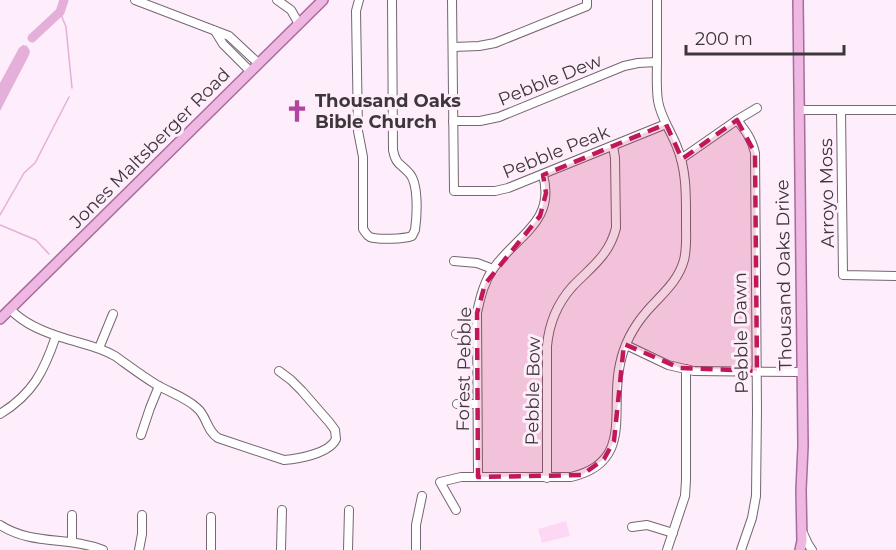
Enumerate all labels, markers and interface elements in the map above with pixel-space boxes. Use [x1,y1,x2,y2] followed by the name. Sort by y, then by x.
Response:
[686,18,844,56] scale bar
[695,28,753,50] text: 200 m
[495,49,605,111] street label: Pebble Dew
[65,63,235,233] street label: Jones Maltsberger Road
[315,90,461,133] place label: Thousand Oaks Bible Church
[284,98,310,124] church icon: Thousand Oaks Bible Church
[499,121,613,183] street label: Pebble Peak
[815,138,839,248] street label: Arroyo Moss
[771,179,797,371] street label: Thousand Oaks Drive
[729,272,753,394] street label: Pebble Dawn
[452,306,476,432] street label: Forest Pebble
[521,336,545,446] street label: Pebble Bow

